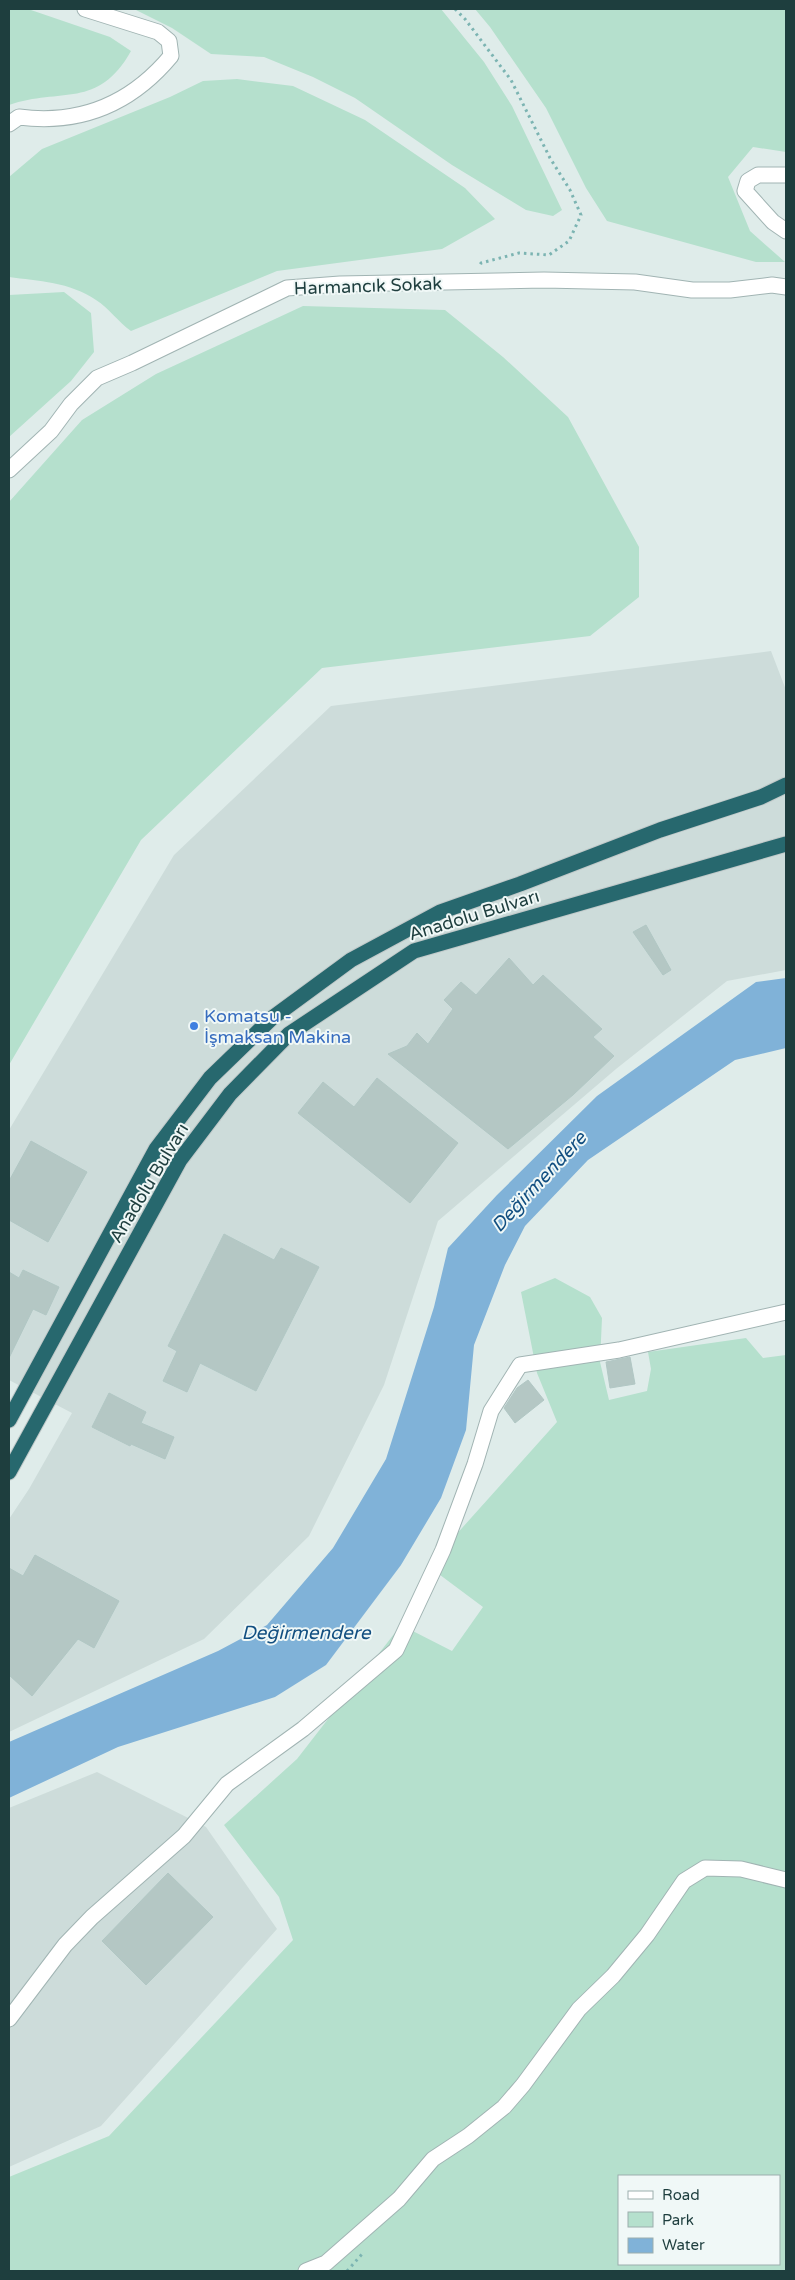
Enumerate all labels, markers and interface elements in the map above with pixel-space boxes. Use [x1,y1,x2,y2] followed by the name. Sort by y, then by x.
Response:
[293,272,443,300] street label: Harmancık Sokak
[406,885,542,945] street label: Anadolu Bulvarı
[204,1005,351,1048] place label: Komatsu - İşmaksan Makina
[188,1020,200,1032] marker: Komatsu - İşmaksan Makina
[105,1119,193,1247] street label: Anadolu Bulvarı
[487,1126,592,1237] water label: Değirmendere
[242,1622,372,1644] water label: Değirmendere
[618,2175,780,2265] legend
[662,2186,700,2204] text: Road
[662,2211,694,2229] text: Park
[662,2236,705,2254] text: Water

